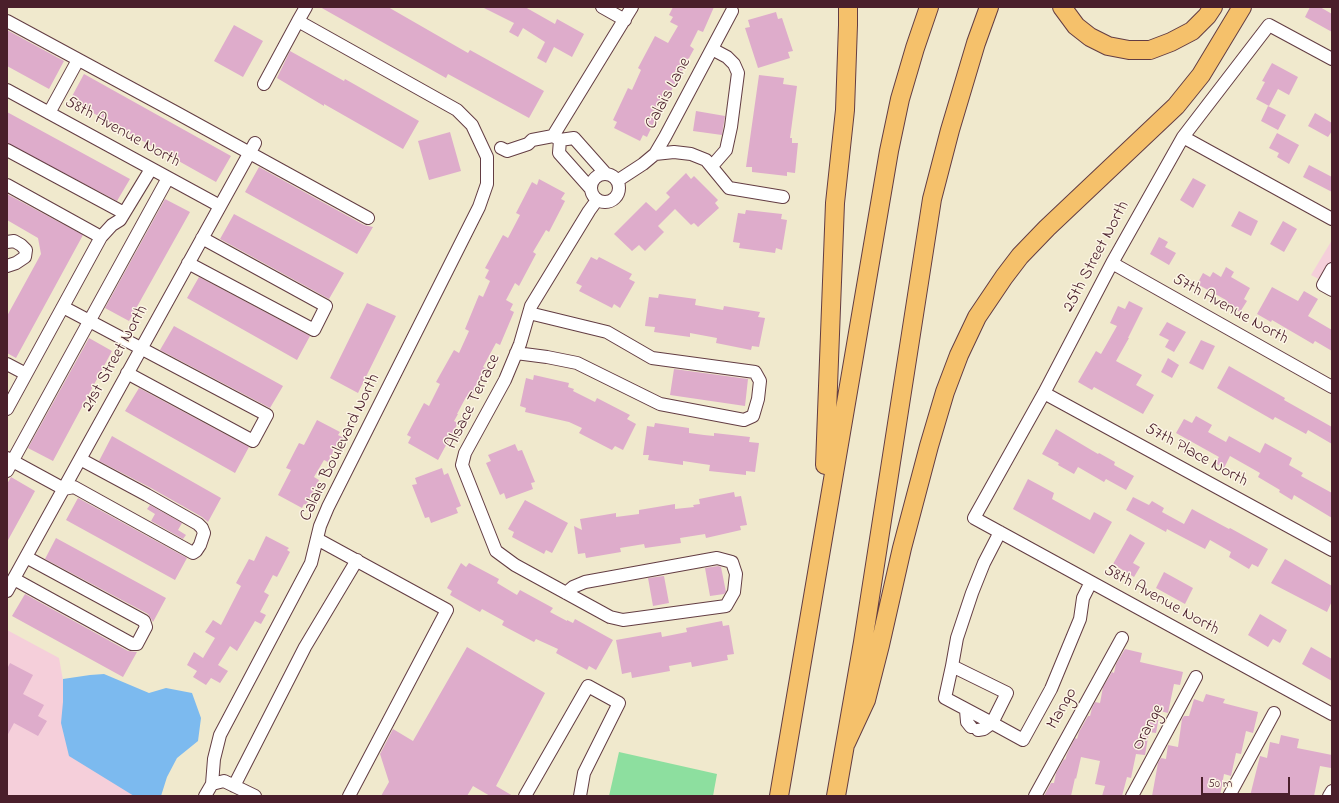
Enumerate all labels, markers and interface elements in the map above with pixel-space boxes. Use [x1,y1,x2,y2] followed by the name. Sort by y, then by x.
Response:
[642,55,696,133] street label: Calais Lane
[61,93,183,173] street label: 58th Avenue North
[1059,198,1135,316] street label: 25th Street North
[1169,270,1291,350] street label: 57th Avenue North
[78,302,154,416] street label: 21st Street North
[442,351,506,453] street label: Alsace Terrace
[297,371,385,525] street label: Calais Boulevard North
[1141,419,1251,493] street label: 57th Place North
[1100,561,1222,641] street label: 58th Avenue North
[1043,685,1083,733] street label: Mango
[1128,701,1170,755] street label: Orange
[1203,769,1292,795] scale bar
[1208,775,1232,793] text: 50 m

